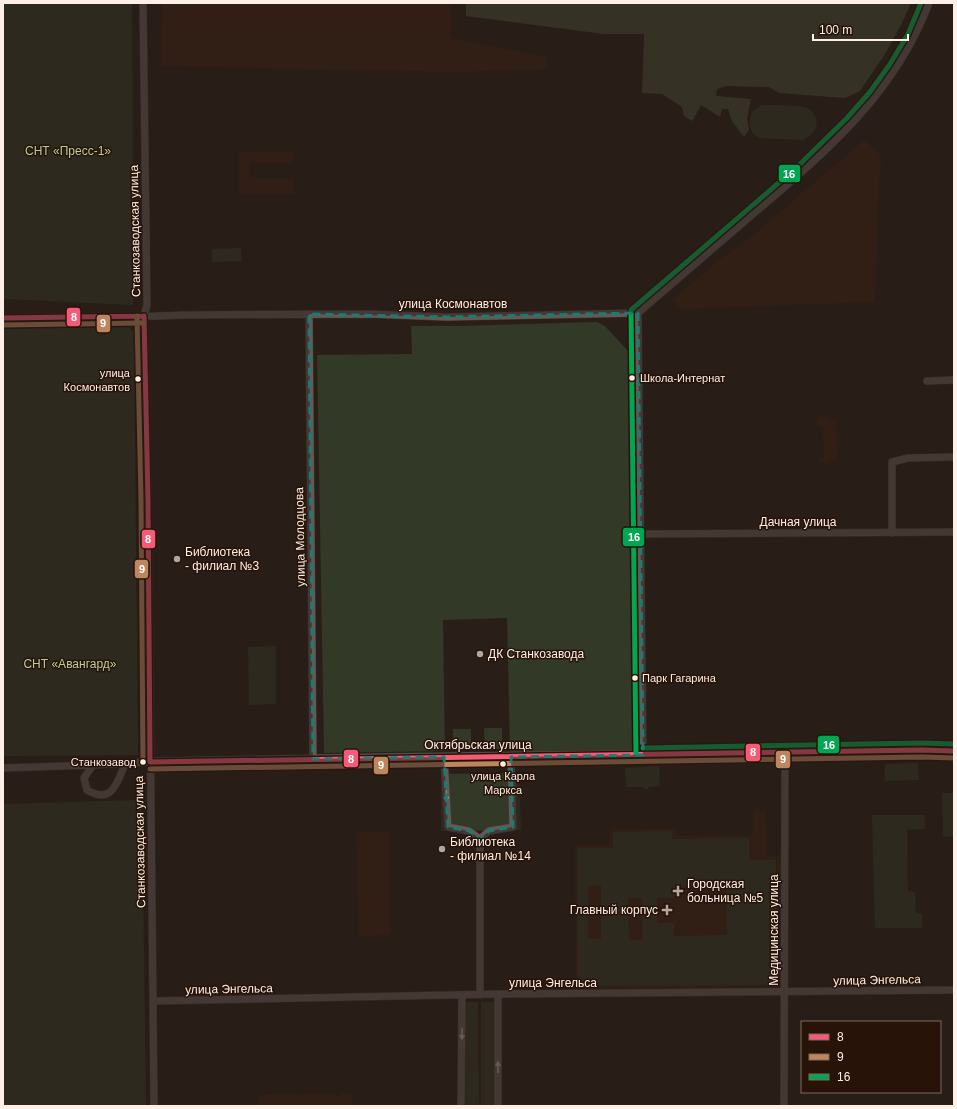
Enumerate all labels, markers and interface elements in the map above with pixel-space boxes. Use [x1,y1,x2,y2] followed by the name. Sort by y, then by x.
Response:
[813,16,908,42] scale bar
[819,23,852,37] text: 100 m
[25,144,111,158] park label: СНТ «Пресс-1»
[778,164,801,183] line badge: 16
[127,165,143,297] street label: Станкозаводская улица
[783,168,795,180] text: 16
[399,297,507,311] street label: улица Космонавтов
[66,307,81,327] line badge: 8
[71,311,77,323] text: 8
[96,314,111,333] line badge: 9
[100,317,106,329] text: 9
[64,367,131,393] place label: улица Космонавтов
[640,372,725,384] place label: Школа-Интернат
[627,373,637,383] marker: Школа-Интернат
[133,374,143,384] marker: улица Космонавтов
[292,487,308,587] street label: улица Молодцова
[760,515,837,529] street label: Дачная улица
[622,527,645,547] line badge: 16
[141,529,156,549] line badge: 8
[628,531,640,543] text: 16
[145,533,151,545] text: 8
[185,545,259,573] place label: Библиотека - филиал №3
[172,554,182,564] marker: Библиотека - филиал №3
[134,559,149,579] line badge: 9
[139,563,145,575] text: 9
[488,647,585,661] place label: ДК Станкозавода
[475,649,485,659] marker: ДК Станкозавода
[23,657,117,671] park label: СНТ «Авангард»
[642,672,717,684] place label: Парк Гагарина
[630,673,640,683] marker: Парк Гагарина
[817,735,840,754] line badge: 16
[424,738,532,752] street label: Октябрьская улица
[823,739,835,751] text: 16
[745,743,761,762] line badge: 8
[750,746,756,758] text: 8
[343,749,359,768] line badge: 8
[775,750,791,769] line badge: 9
[348,753,354,765] text: 8
[780,753,786,765] text: 9
[71,756,137,768] place label: Станкозавод
[373,756,389,775] line badge: 9
[138,757,148,767] marker: Станкозавод
[378,759,384,771] text: 9
[498,759,508,769] marker: улица Карла Маркса
[471,770,536,796] place label: улица Карла Маркса
[132,776,148,908] street label: Станкозаводская улица
[443,790,450,802] one-way arrow
[450,835,531,863] place label: Библиотека - филиал №14
[437,844,447,854] marker: Библиотека - филиал №14
[767,874,781,986] street label: Медицинская улица
[687,877,764,905] place label: Городская больница №5
[672,885,684,897] marker: Городская больница №5
[570,903,658,917] place label: Главный корпус
[661,904,673,916] marker: Главный корпус
[833,972,921,988] street label: улица Энгельса
[509,976,597,990] street label: улица Энгельса
[185,981,273,997] street label: улица Энгельса
[801,1021,941,1093] legend
[459,1028,465,1041] one-way arrow
[837,1030,844,1044] text: 8
[837,1050,844,1064] text: 9
[495,1060,501,1073] one-way arrow
[837,1070,851,1084] text: 16

